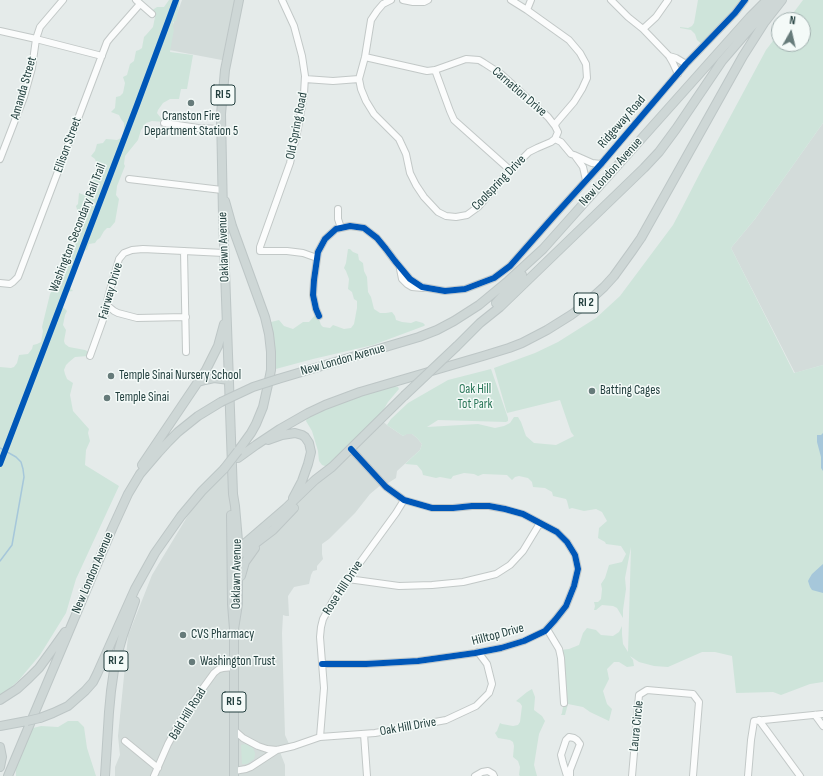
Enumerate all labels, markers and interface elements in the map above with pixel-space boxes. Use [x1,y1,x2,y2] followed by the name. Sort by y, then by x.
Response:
[771,12,811,52] north arrow
[789,14,796,27] text: N
[8,55,40,121] street label: Amanda Street
[488,64,550,120] street label: Carnation Drive
[211,85,235,105] road number: RI 5
[283,91,311,161] street label: Old Spring Road
[595,92,649,152] street label: Ridgeway Road
[186,98,196,108] marker: Cranston Fire Department Station 5
[144,109,238,140] place label: Cranston Fire Department Station 5
[51,115,85,175] street label: Ellison Street
[576,134,646,210] street label: New London Avenue
[469,152,529,214] street label: Coolspring Drive
[46,161,110,295] street label: Washington Secondary Rail Trail
[215,212,233,282] street label: Oaklawn Avenue
[96,261,126,321] street label: Fairway Drive
[574,293,598,313] road number: RI 2
[299,341,387,379] street label: New London Avenue
[119,368,241,384] place label: Temple Sinai Nursery School
[106,371,116,381] marker: Temple Sinai Nursery School
[458,382,492,413] park label: Oak Hill Tot Park
[600,383,660,399] place label: Batting Cages
[587,386,597,396] marker: Batting Cages
[115,390,169,406] place label: Temple Sinai
[102,393,112,403] marker: Temple Sinai
[69,530,117,616] street label: New London Avenue
[229,539,245,609] street label: Oaklawn Avenue
[320,558,366,618] street label: Rose Hill Drive
[470,621,526,649] street label: Hilltop Drive
[191,627,254,643] place label: CVS Pharmacy
[178,630,188,640] marker: CVS Pharmacy
[104,651,128,671] road number: RI 2
[200,654,275,670] place label: Washington Trust
[187,657,197,667] marker: Washington Trust
[166,685,210,743] street label: Bald Hill Road
[222,692,246,712] road number: RI 5
[627,700,647,752] street label: Laura Circle
[379,714,437,740] street label: Oak Hill Drive

